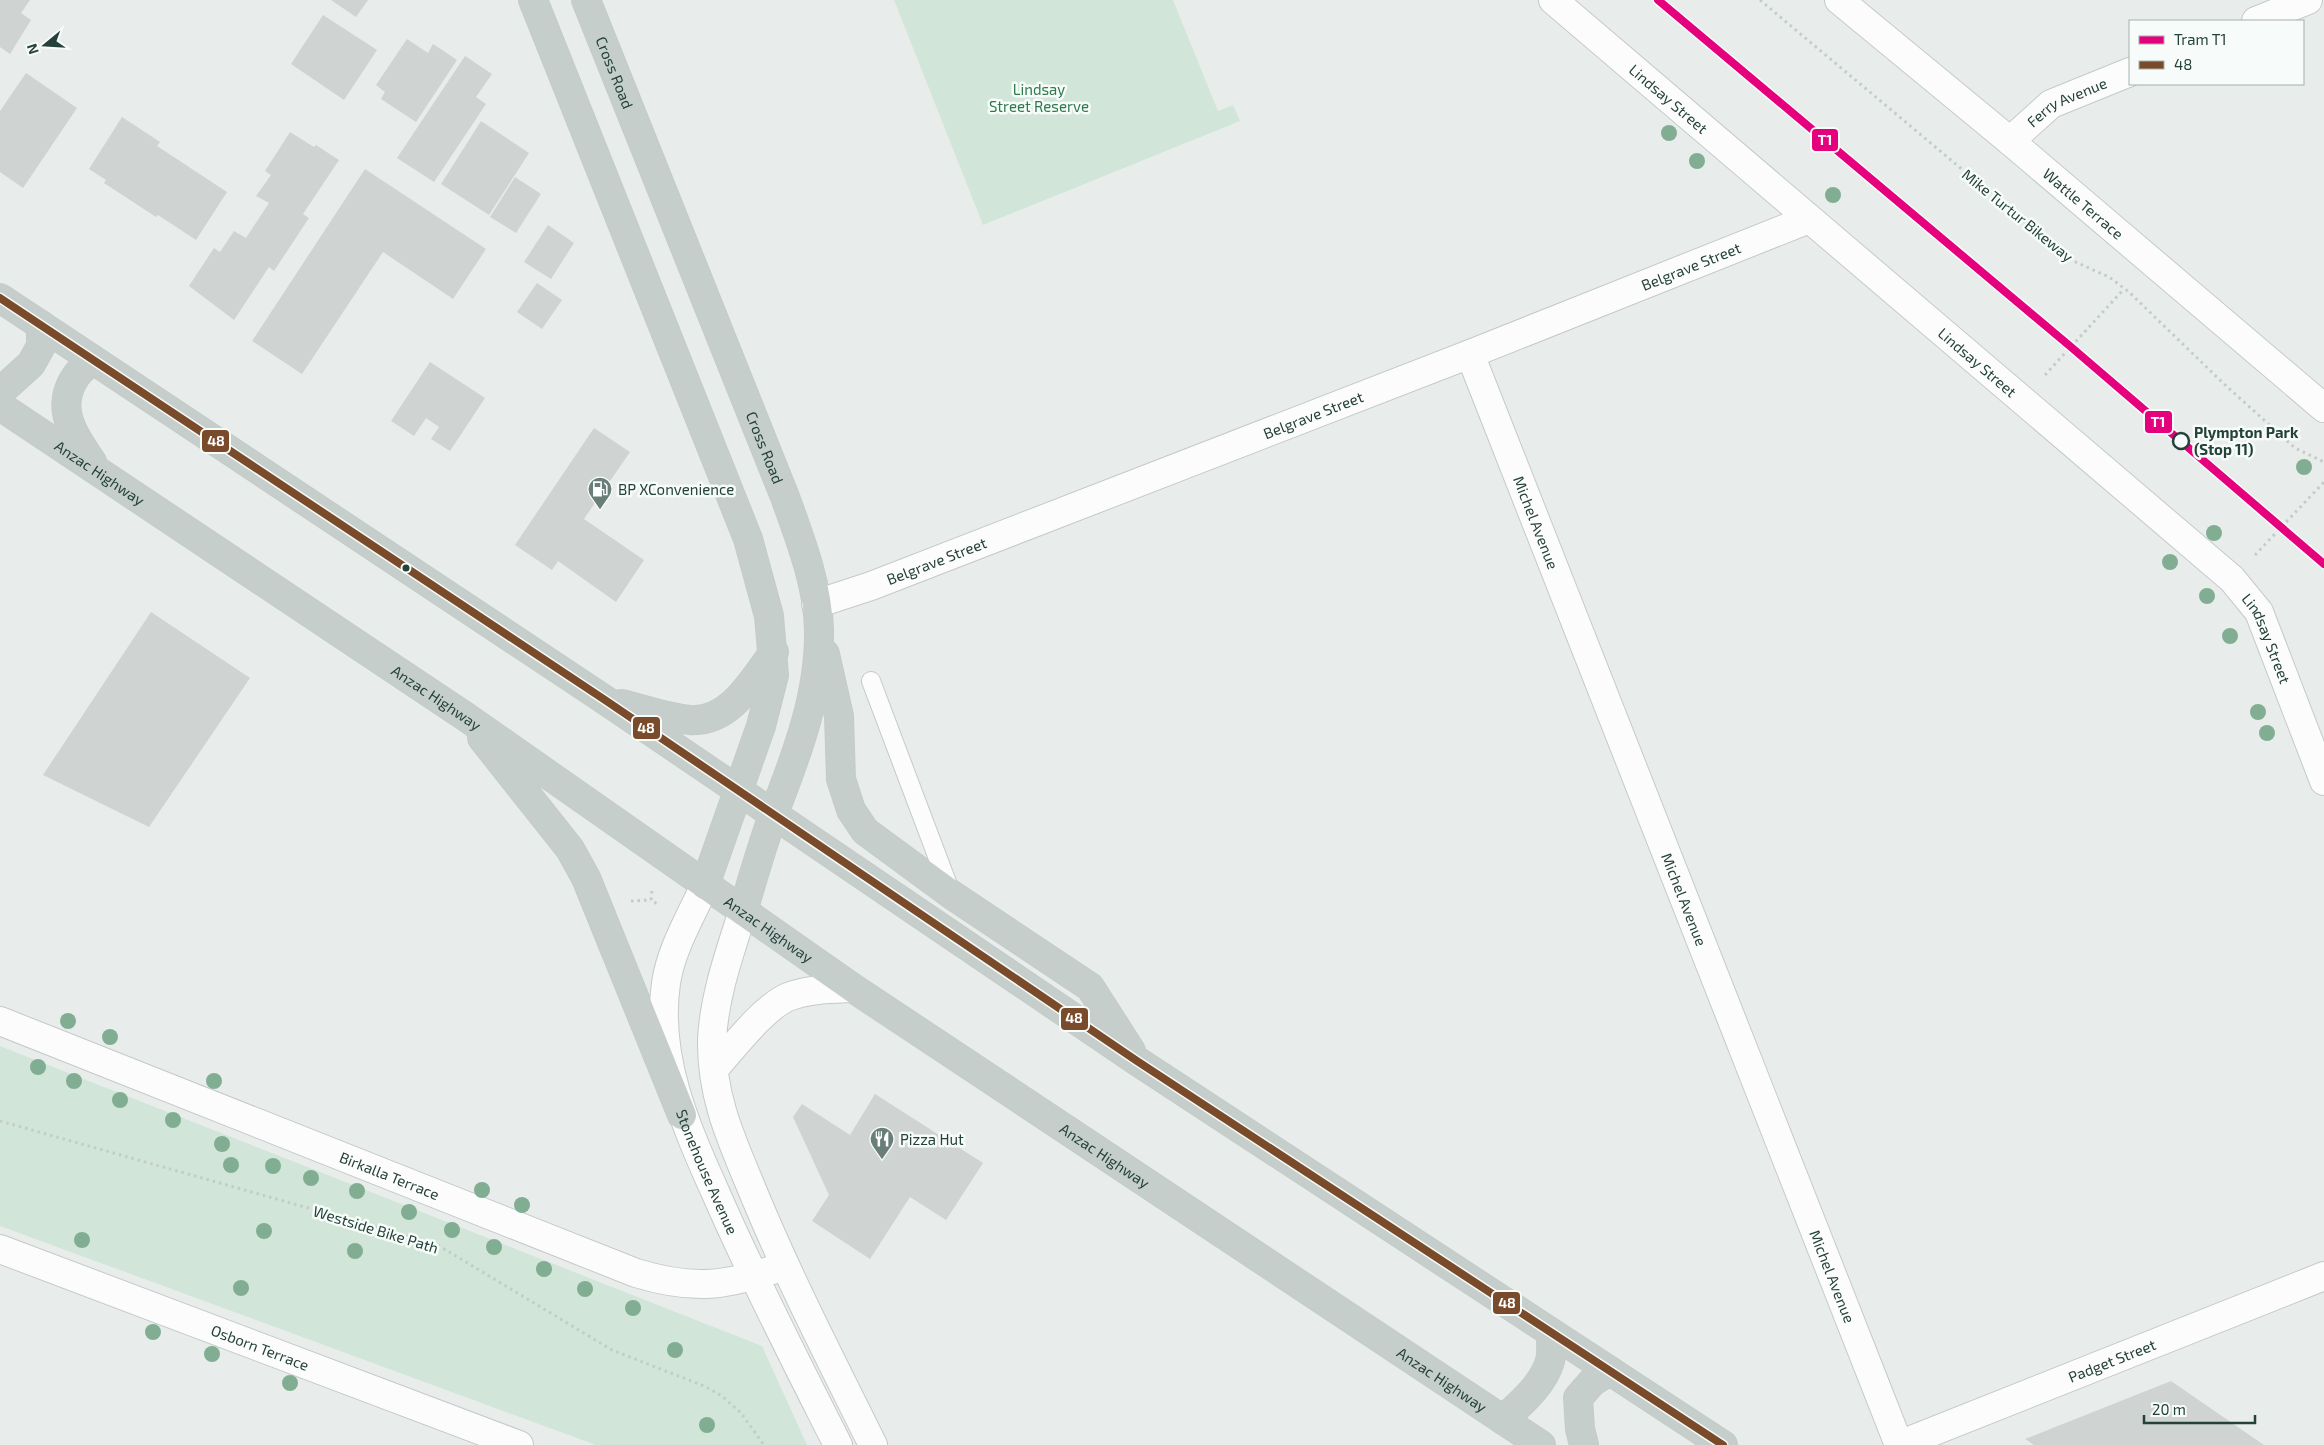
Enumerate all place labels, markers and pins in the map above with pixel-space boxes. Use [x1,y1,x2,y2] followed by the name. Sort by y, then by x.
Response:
[2194,423,2299,458] place label: Plympton Park (Stop 11)
[2172,432,2190,450] marker: Plympton Park (Stop 11)
[587,476,613,510] fuel station icon: BP XConvenience
[618,480,734,498] place label: BP XConvenience
[401,563,411,573] unlabelled marker
[869,1126,895,1160] restaurant icon: Pizza Hut
[900,1130,964,1148] place label: Pizza Hut

